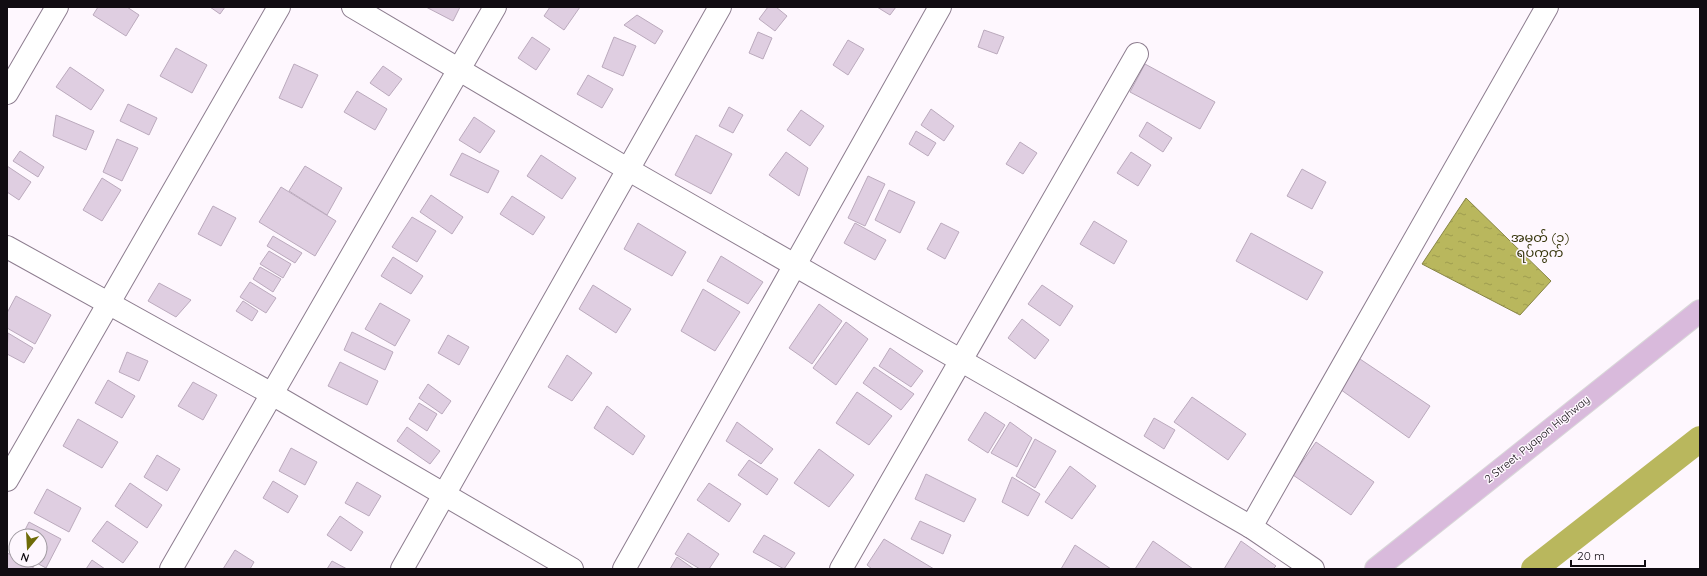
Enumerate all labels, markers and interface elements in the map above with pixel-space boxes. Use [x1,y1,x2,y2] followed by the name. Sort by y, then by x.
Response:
[1511,229,1569,263] district label: အမှတ် (၁) ရပ်ကွက်
[1482,392,1592,486] street label: 2 Street, Pyapon Highway
[8,528,48,568] north arrow
[1571,542,1645,568] scale bar
[1577,548,1605,563] text: 20 m
[19,550,31,565] text: N

